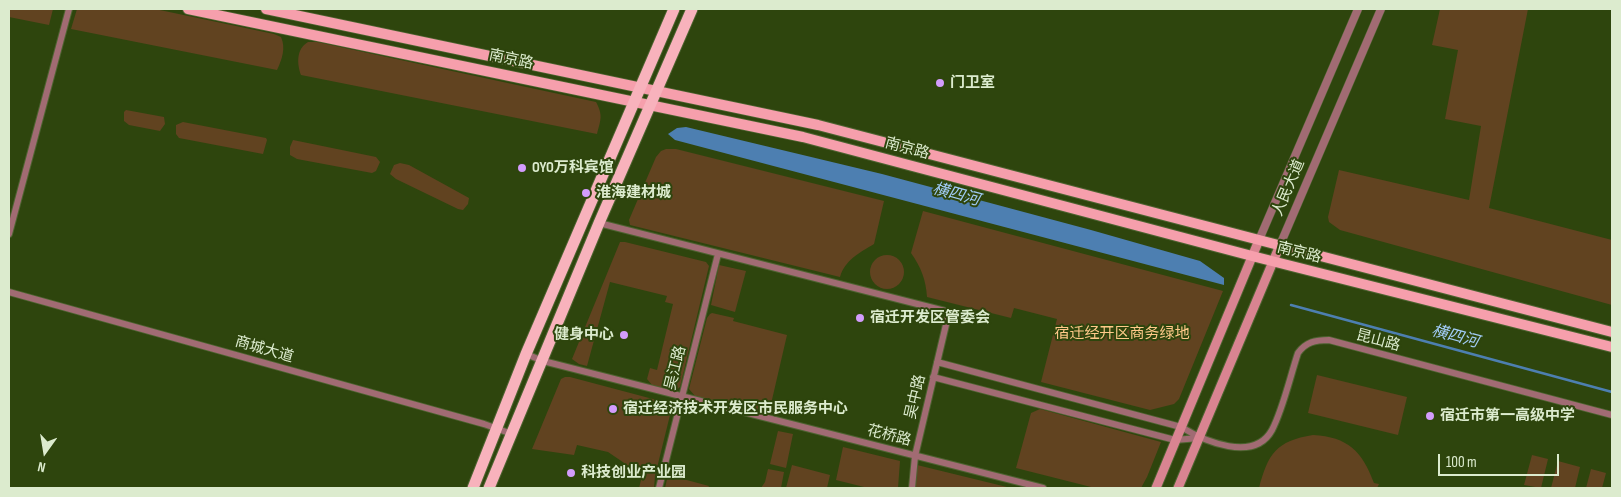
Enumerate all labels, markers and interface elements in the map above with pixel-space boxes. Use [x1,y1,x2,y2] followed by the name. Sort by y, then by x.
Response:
[487,47,535,73] street label: 南京路
[950,74,995,92] place label: 门卫室
[934,77,946,89] marker: 门卫室
[883,134,931,164] street label: 南京路
[1269,157,1309,219] street label: 人民大道
[532,159,614,177] place label: OYO万科宾馆
[516,162,528,174] marker: OYO万科宾馆
[930,180,982,210] water label: 横四河
[596,184,671,202] place label: 淮海建材城
[580,187,592,199] marker: 淮海建材城
[1275,239,1323,267] street label: 南京路
[870,309,990,327] place label: 宿迁开发区管委会
[854,312,866,324] marker: 宿迁开发区管委会
[1429,322,1481,352] water label: 横四河
[1055,325,1189,343] park label: 宿迁经开区商务绿地
[554,326,614,344] place label: 健身中心
[1354,326,1402,356] street label: 昆山路
[618,329,630,341] marker: 健身中心
[233,333,295,367] street label: 商城大道
[662,344,690,392] street label: 吴江路
[902,373,930,421] street label: 吴中路
[623,400,848,418] place label: 宿迁经济技术开发区市民服务中心
[607,403,619,415] marker: 宿迁经济技术开发区市民服务中心
[1440,407,1575,425] place label: 宿迁市第一高级中学
[1424,410,1436,422] marker: 宿迁市第一高级中学
[865,422,913,450] street label: 花桥路
[20,427,70,477] north arrow
[1441,444,1562,476] scale bar
[1446,453,1477,472] text: 100 m
[36,458,47,476] text: N
[581,464,686,482] place label: 科技创业产业园
[565,467,577,479] marker: 科技创业产业园

